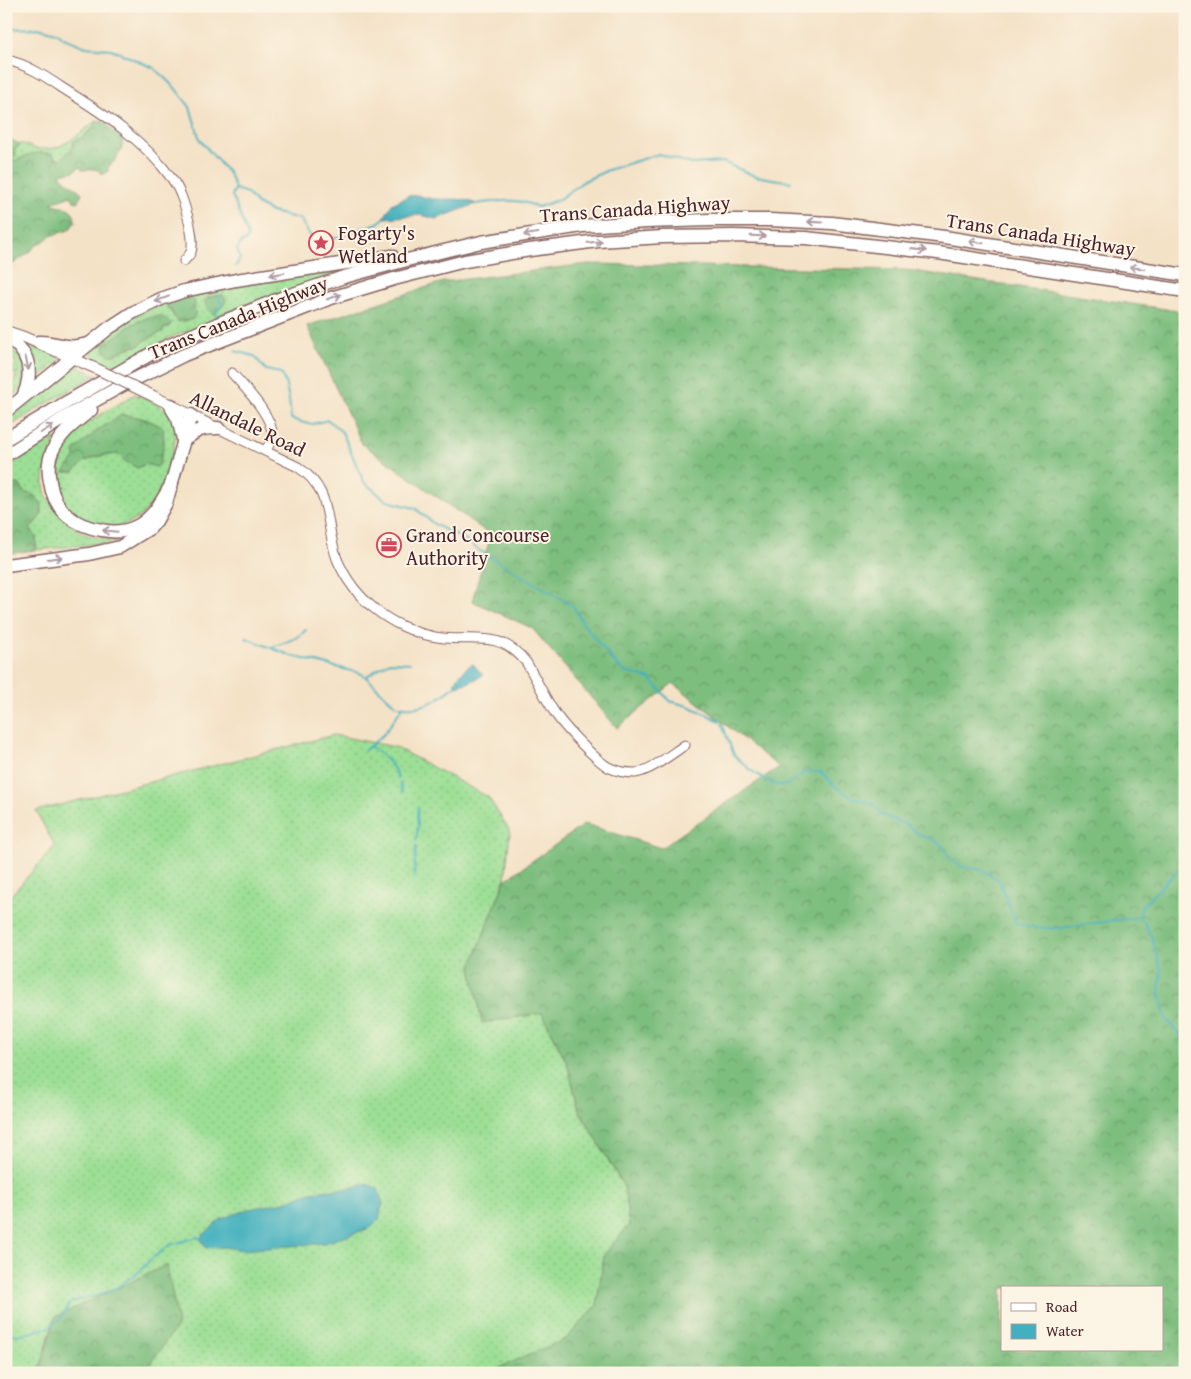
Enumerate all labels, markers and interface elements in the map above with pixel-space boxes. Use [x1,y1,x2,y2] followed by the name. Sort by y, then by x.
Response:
[539,187,731,229] street label: Trans Canada Highway
[944,205,1138,263] street label: Trans Canada Highway
[338,218,415,270] place label: Fogarty's Wetland
[807,218,823,227] one-way arrow
[523,229,539,239] one-way arrow
[308,230,334,256] place icon: Fogarty's Wetland
[749,231,765,241] one-way arrow
[587,237,603,247] one-way arrow
[968,237,984,247] one-way arrow
[911,245,927,255] one-way arrow
[1129,262,1145,272] one-way arrow
[144,268,332,366] street label: Trans Canada Highway
[270,269,286,279] one-way arrow
[326,292,342,301] one-way arrow
[155,295,170,304] one-way arrow
[23,355,32,371] one-way arrow
[185,382,311,464] street label: Allandale Road
[40,424,54,434] one-way arrow
[406,520,549,572] place label: Grand Concourse Authority
[103,526,119,536] one-way arrow
[376,532,402,558] office icon: Grand Concourse Authority
[46,553,62,563] one-way arrow
[1001,1286,1164,1352] legend
[1046,1296,1077,1317] text: Road
[1046,1320,1084,1341] text: Water

